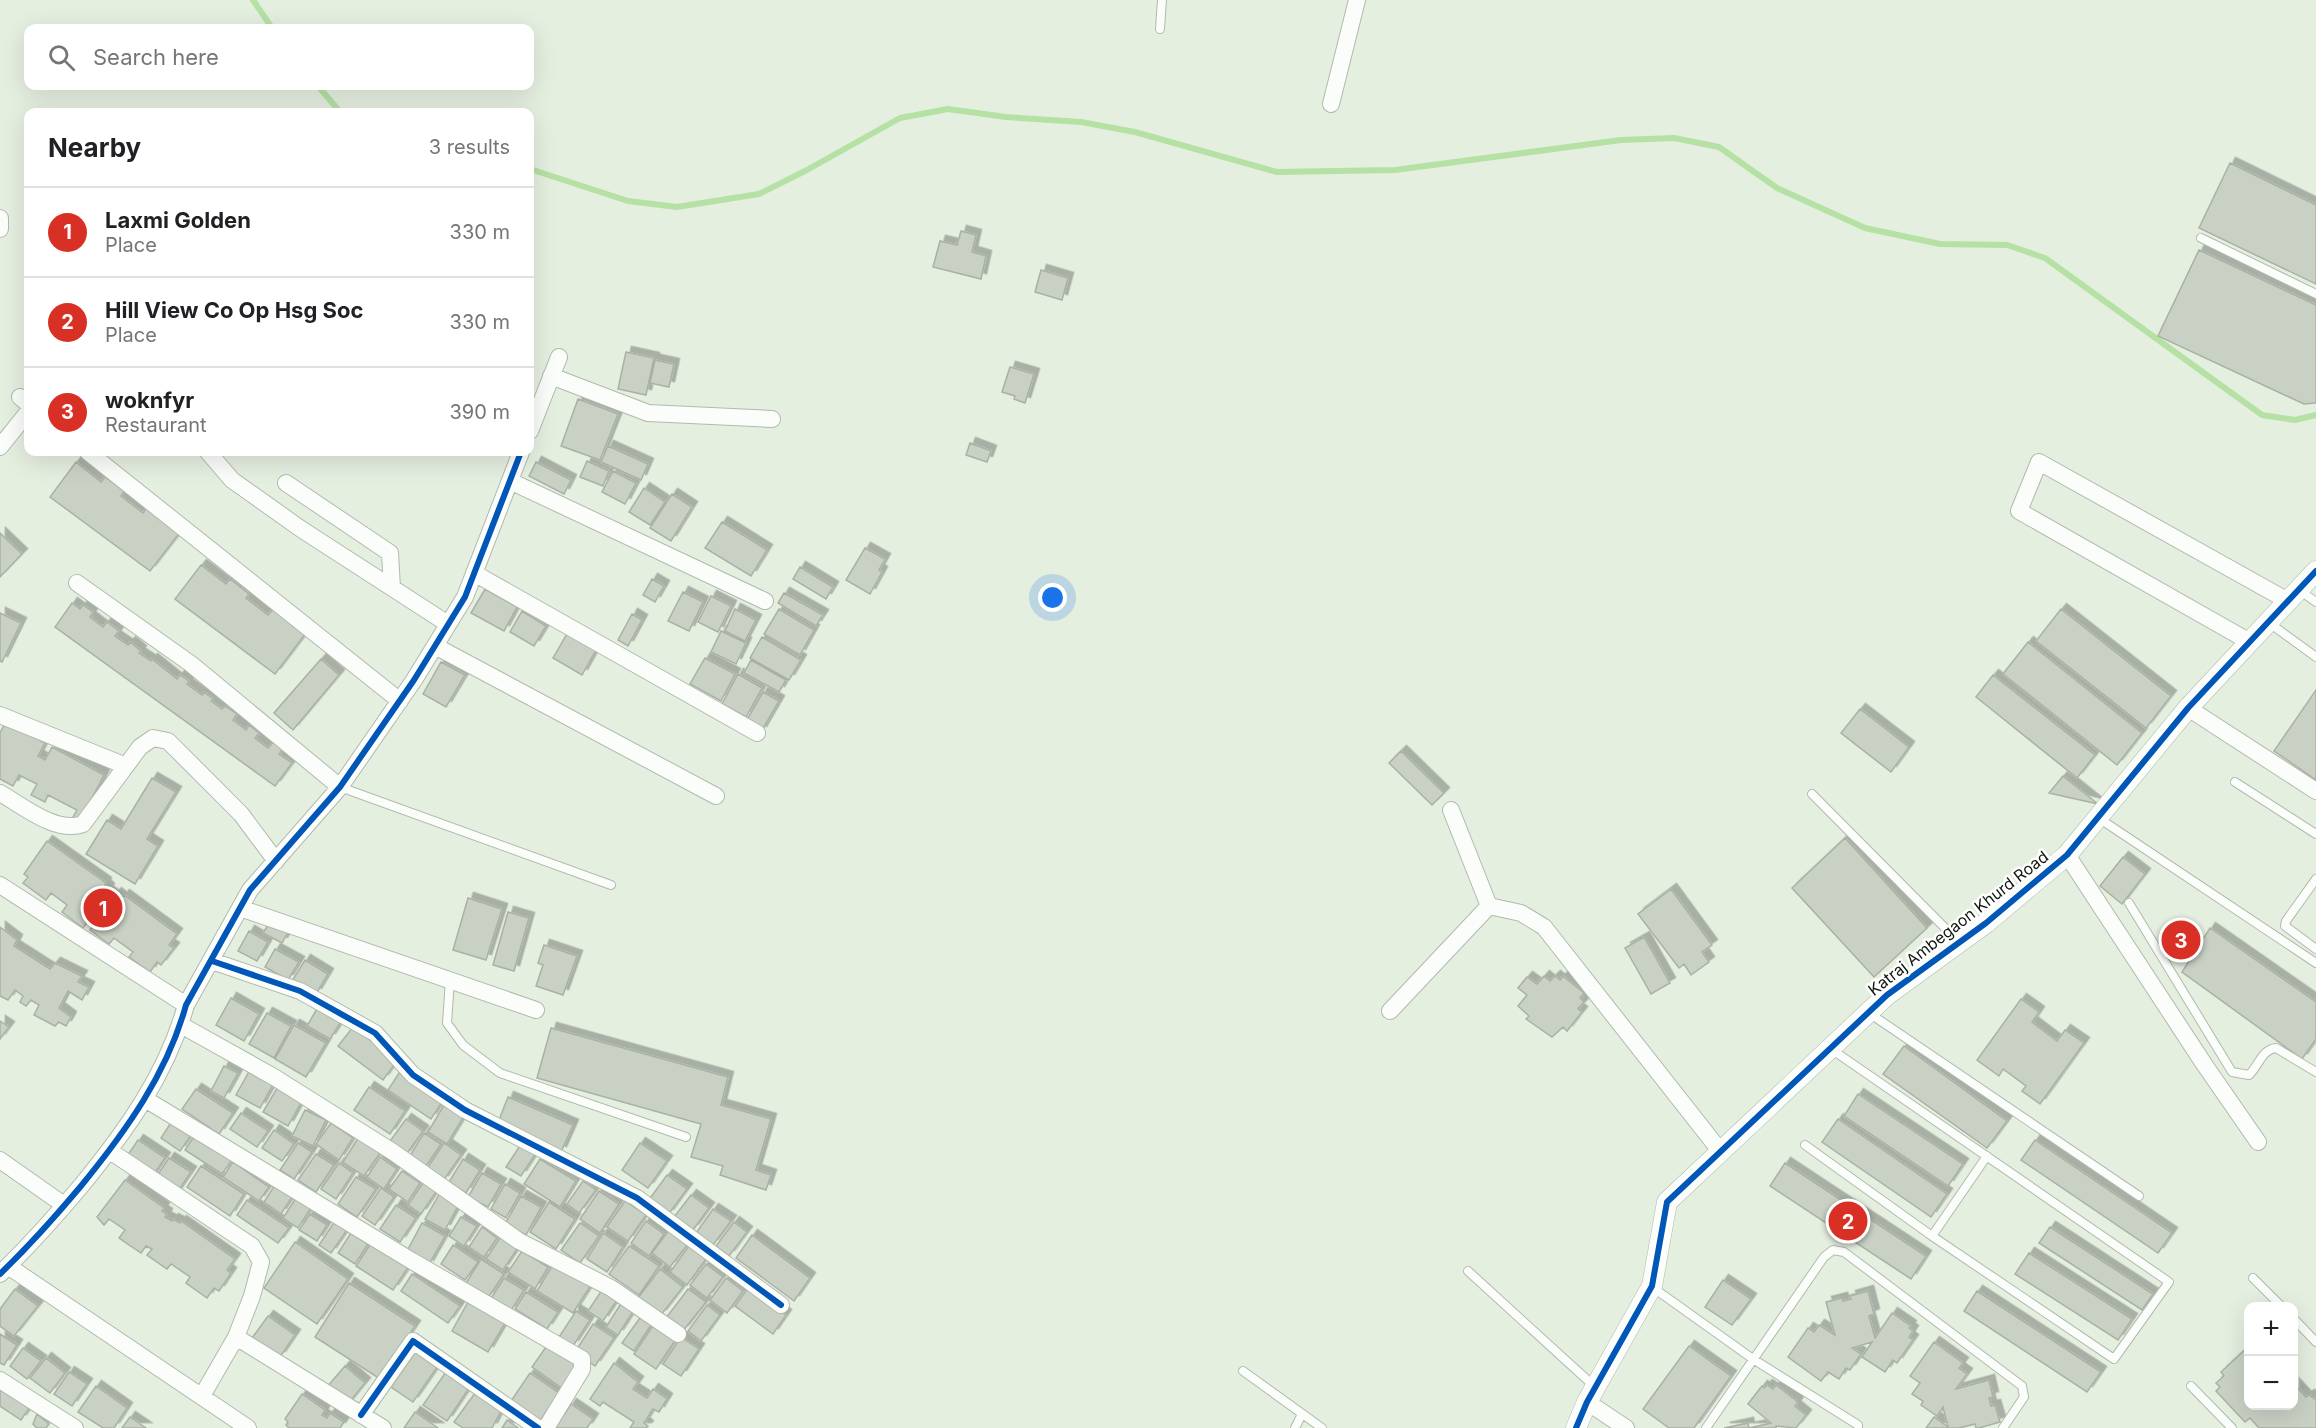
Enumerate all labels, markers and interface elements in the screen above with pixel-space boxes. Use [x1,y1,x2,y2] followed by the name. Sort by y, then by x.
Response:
[24,24,534,90] search box
[45,41,78,74] icon: search
[93,44,219,70] text: Search here
[48,132,141,163] text: Nearby
[429,135,510,159] text: 3 results
[105,207,251,233] text: Laxmi Golden
[63,220,72,244] text: 1
[450,220,510,244] text: 330 m
[105,233,157,257] text: Place
[105,297,363,323] text: Hill View Co Op Hsg Soc
[61,310,74,334] text: 2
[450,310,510,334] text: 330 m
[105,323,157,347] text: Place
[105,387,194,413] text: woknfyr
[61,400,74,424] text: 3
[449,400,510,424] text: 390 m
[105,413,207,437] text: Restaurant
[1038,583,1067,612] your location
[1864,846,2052,1000] street label: Katraj Ambegaon Khurd Road
[84,886,122,930] pin: 1
[2162,918,2200,962] pin: 3
[1828,1198,1868,1244] pin: 2
[2244,1302,2298,1410] map controls
[2244,1302,2298,1356] button: +
[2244,1356,2298,1410] button: −

